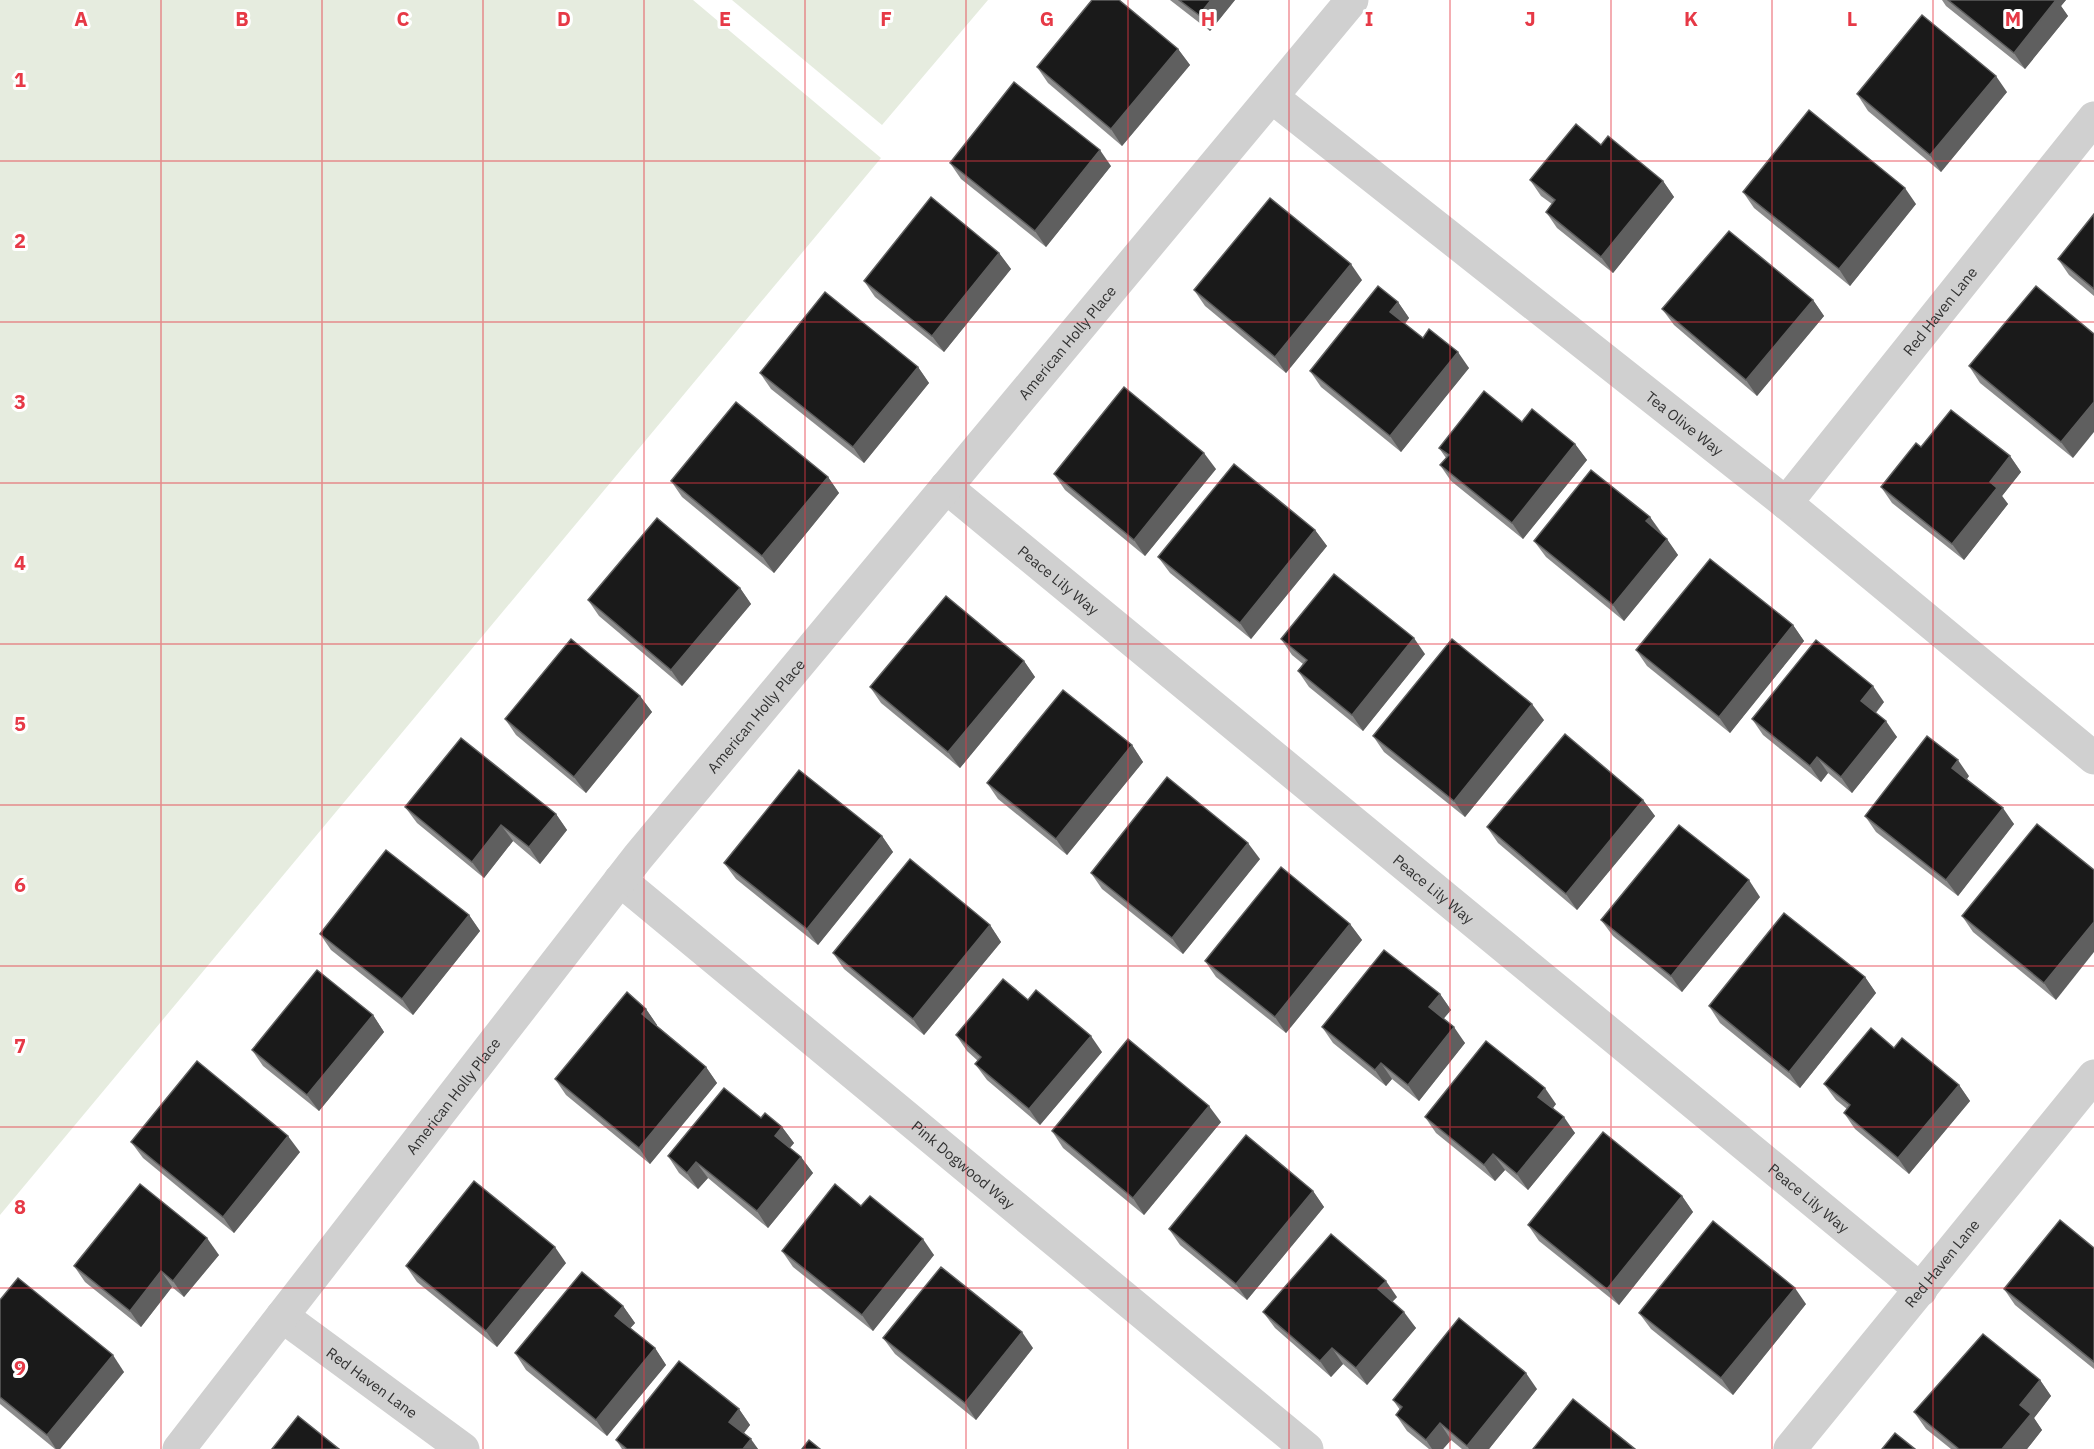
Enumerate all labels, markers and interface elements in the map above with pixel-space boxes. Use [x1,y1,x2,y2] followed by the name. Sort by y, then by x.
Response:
[74,5,88,32] text: A
[235,5,249,32] text: B
[396,5,410,32] text: C
[557,5,571,32] text: D
[719,5,731,32] text: E
[880,5,892,32] text: F
[1040,5,1054,32] text: G
[1201,5,1215,32] text: H
[1365,5,1373,32] text: I
[1524,5,1536,32] text: J
[1684,5,1698,32] text: K
[1847,5,1857,32] text: L
[2005,5,2021,32] text: M
[14,66,26,93] text: 1
[14,227,26,254] text: 2
[1898,263,1981,359] street label: Red Haven Lane
[1014,281,1120,403] street label: American Holly Place
[1642,387,1728,460] street label: Tea Olive Way
[14,388,26,415] text: 3
[1014,541,1103,619] street label: Peace Lily Way
[14,549,26,576] text: 4
[703,655,809,777] street label: American Holly Place
[14,710,26,737] text: 5
[1390,850,1479,928] street label: Peace Lily Way
[14,871,26,898] text: 6
[14,1032,26,1059] text: 7
[402,1033,504,1158] street label: American Holly Place
[908,1116,1019,1213] street label: Pink Dogwood Way
[1765,1159,1854,1237] street label: Peace Lily Way
[14,1193,26,1220] text: 8
[1900,1215,1983,1311] street label: Red Haven Lane
[323,1343,422,1422] street label: Red Haven Lane
[14,1354,26,1381] text: 9

